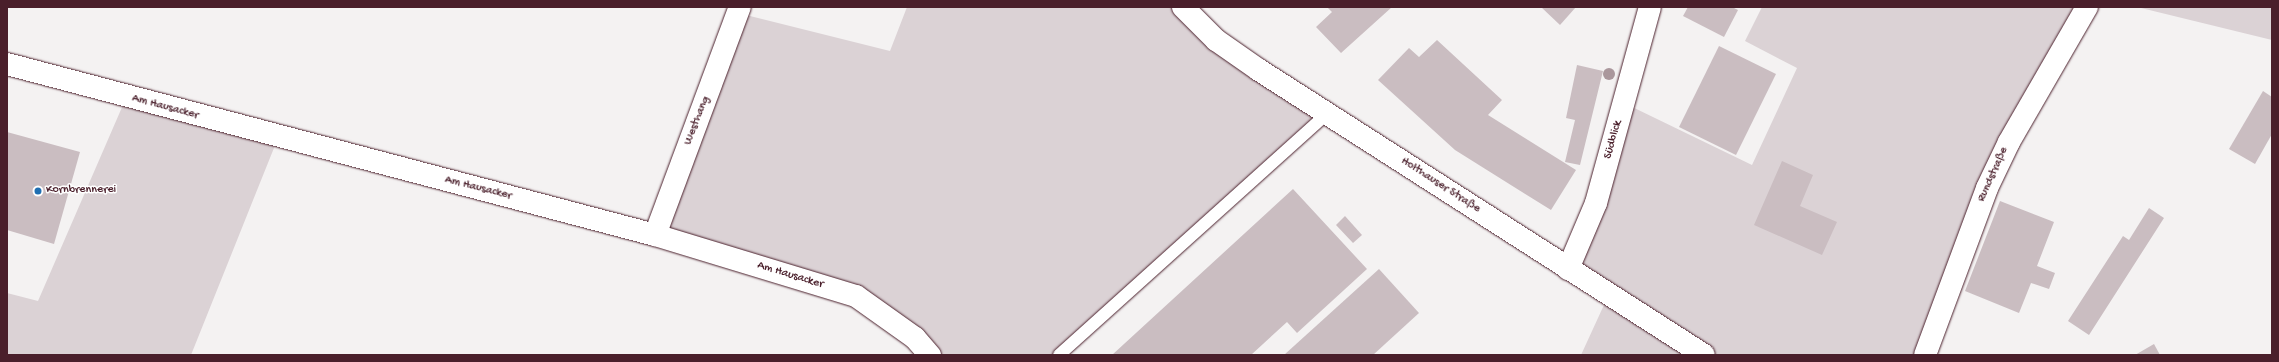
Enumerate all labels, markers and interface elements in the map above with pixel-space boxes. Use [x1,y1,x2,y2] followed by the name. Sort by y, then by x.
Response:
[130,92,200,124] street label: Am Hausacker
[682,94,714,148] street label: Westhang
[1602,119,1626,161] street label: Südblick
[1976,145,2012,205] street label: Rundstraße
[1398,155,1482,217] street label: Holthauser Straße
[443,174,513,204] street label: Am Hausacker
[46,184,116,198] place label: Kornbrennerei
[33,186,43,196] marker: Kornbrennerei
[755,259,825,293] street label: Am Hausacker

